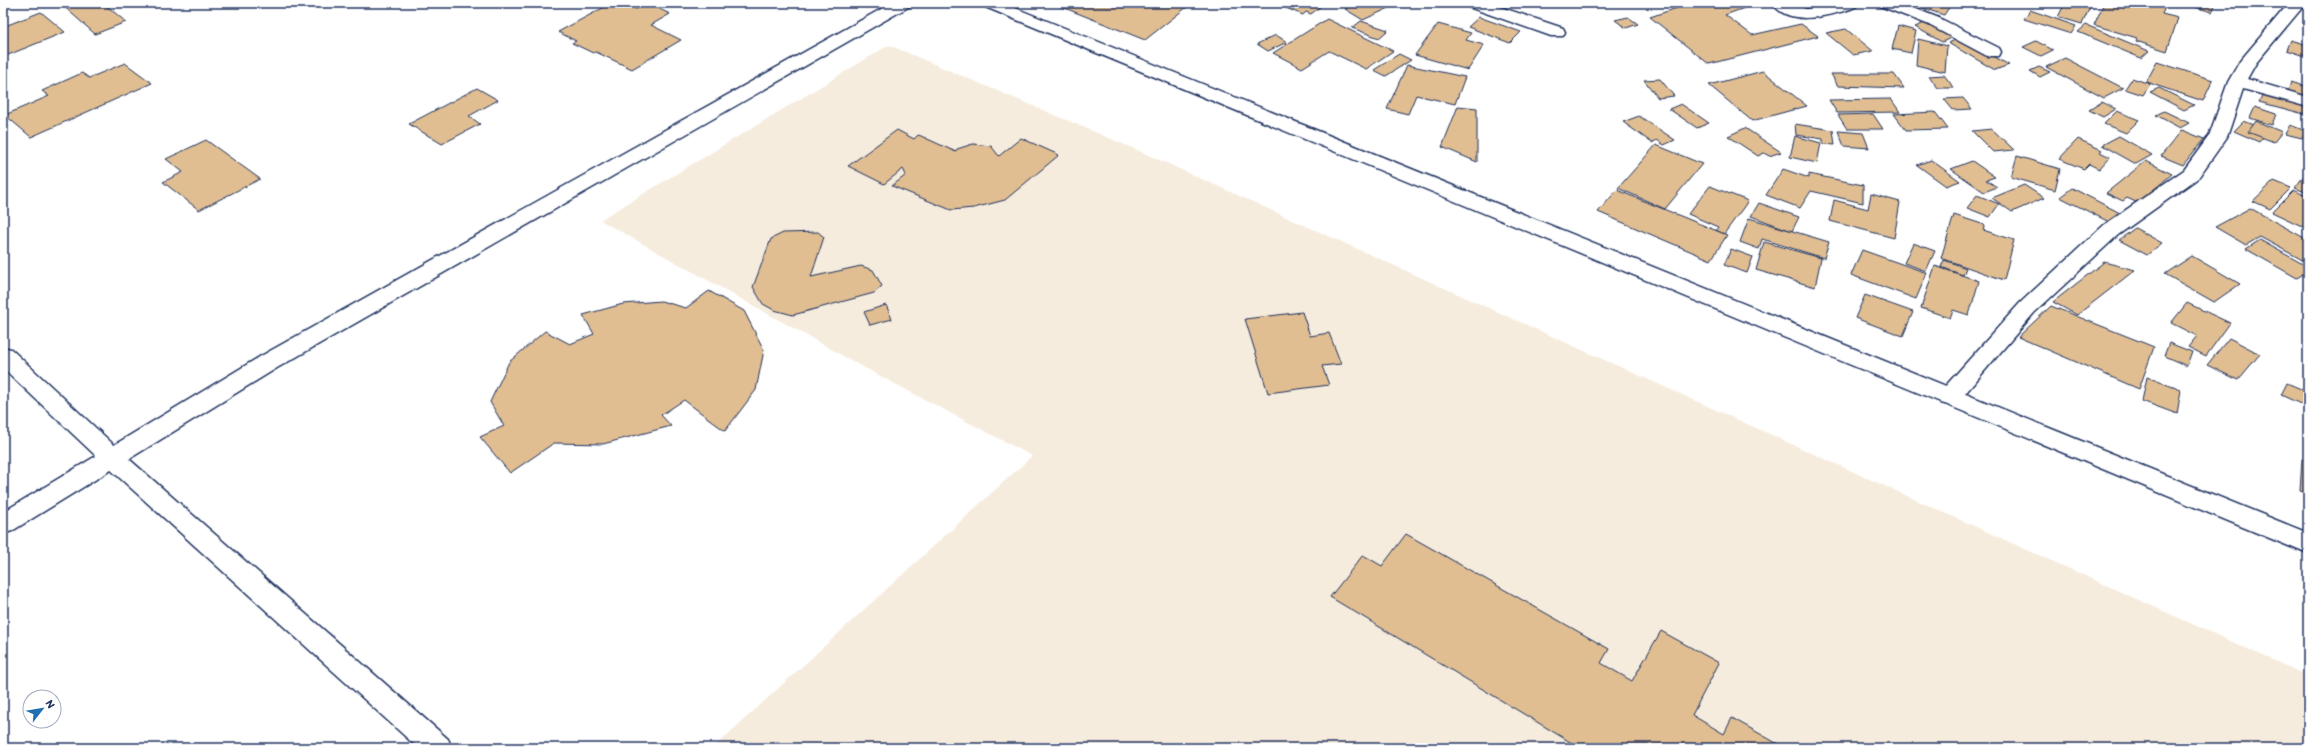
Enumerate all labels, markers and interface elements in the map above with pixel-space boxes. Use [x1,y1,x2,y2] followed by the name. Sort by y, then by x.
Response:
[22,689,62,729] north arrow
[43,698,58,711] text: N

